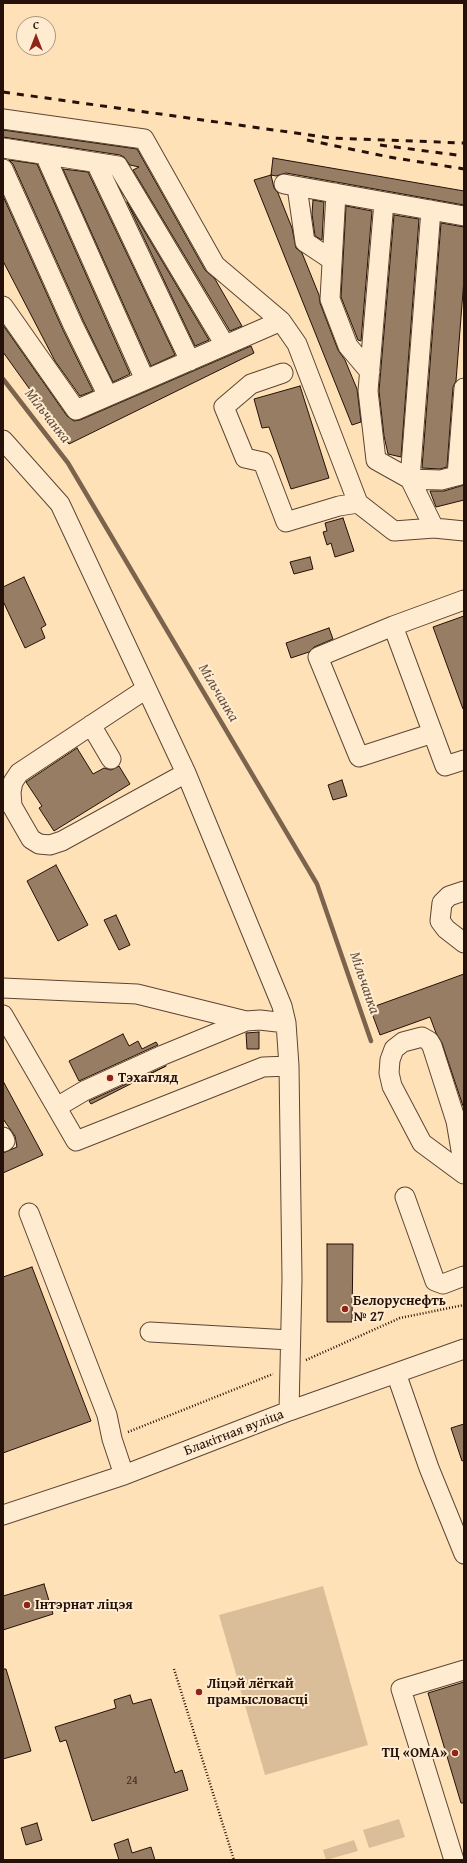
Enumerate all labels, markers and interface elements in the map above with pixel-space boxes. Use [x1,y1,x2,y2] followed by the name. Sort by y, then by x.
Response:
[16,16,56,56] north arrow
[33,17,39,33] text: С
[20,385,74,447] water label: Мільчанка
[194,661,242,725] water label: Мільчанка
[345,950,383,1016] water label: Мільчанка
[118,1070,178,1086] place label: Тэхагляд
[105,1073,115,1083] marker: Тэхагляд
[353,1293,446,1326] place label: Белоруснефть № 27
[340,1304,350,1314] marker: Белоруснефть № 27
[182,1406,286,1460] street label: Блакітная вуліца
[35,1597,133,1613] place label: Інтэрнат ліцэя
[22,1600,32,1610] marker: Інтэрнат ліцэя
[207,1676,308,1708] place label: Ліцэй лёгкай прамысловасці
[194,1687,204,1697] marker: Ліцэй лёгкай прамысловасці
[382,1745,447,1761] place label: ТЦ «ОМА»
[450,1748,460,1758] marker: ТЦ «ОМА»
[126,1774,138,1788] house number: 24

